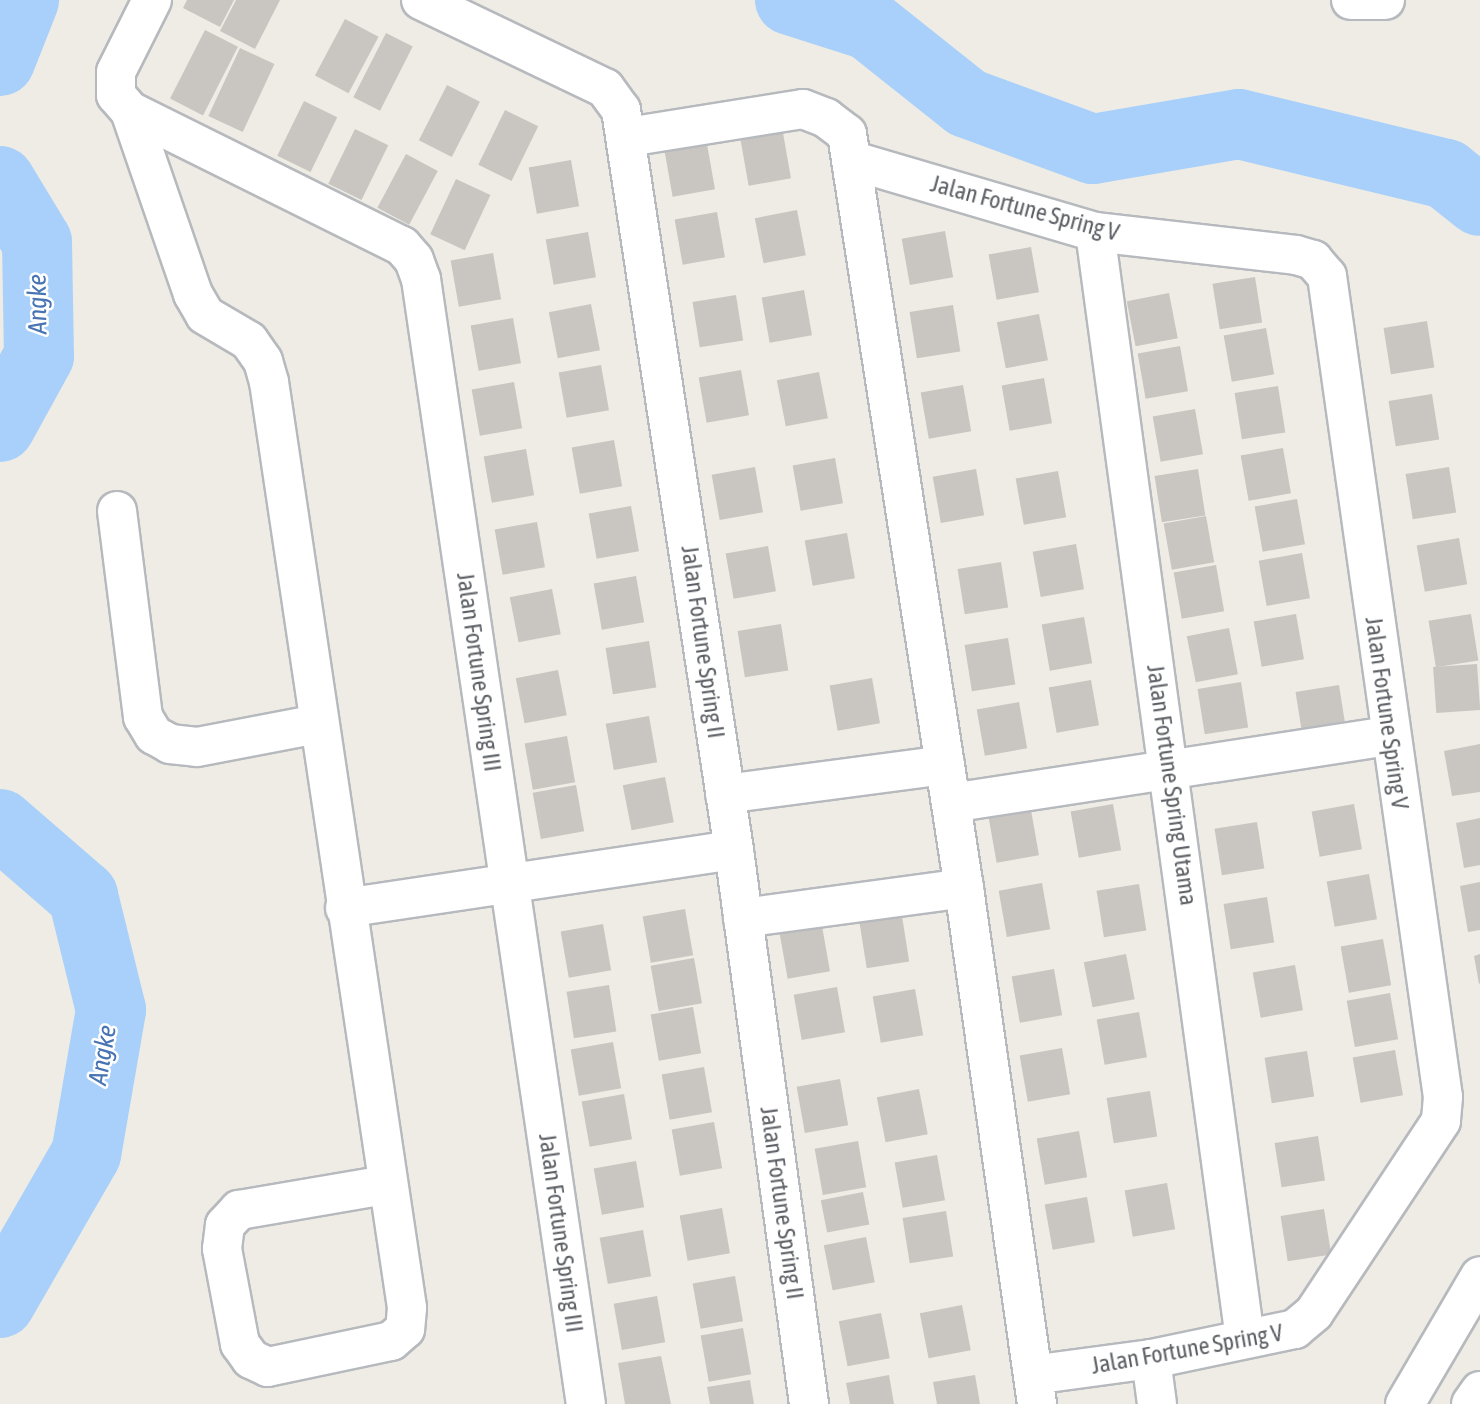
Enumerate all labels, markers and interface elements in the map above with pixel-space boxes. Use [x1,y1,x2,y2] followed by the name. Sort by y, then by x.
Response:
[928,169,1122,247] street label: Jalan Fortune Spring V
[22,274,54,334] water label: Angke
[675,544,731,740] street label: Jalan Fortune Spring II
[451,571,507,773] street label: Jalan Fortune Spring III
[1359,615,1415,811] street label: Jalan Fortune Spring V
[1141,663,1203,907] street label: Jalan Fortune Spring Utama
[82,1023,124,1087] water label: Angke
[754,1105,810,1301] street label: Jalan Fortune Spring II
[533,1132,589,1334] street label: Jalan Fortune Spring III
[1089,1318,1285,1380] street label: Jalan Fortune Spring V

